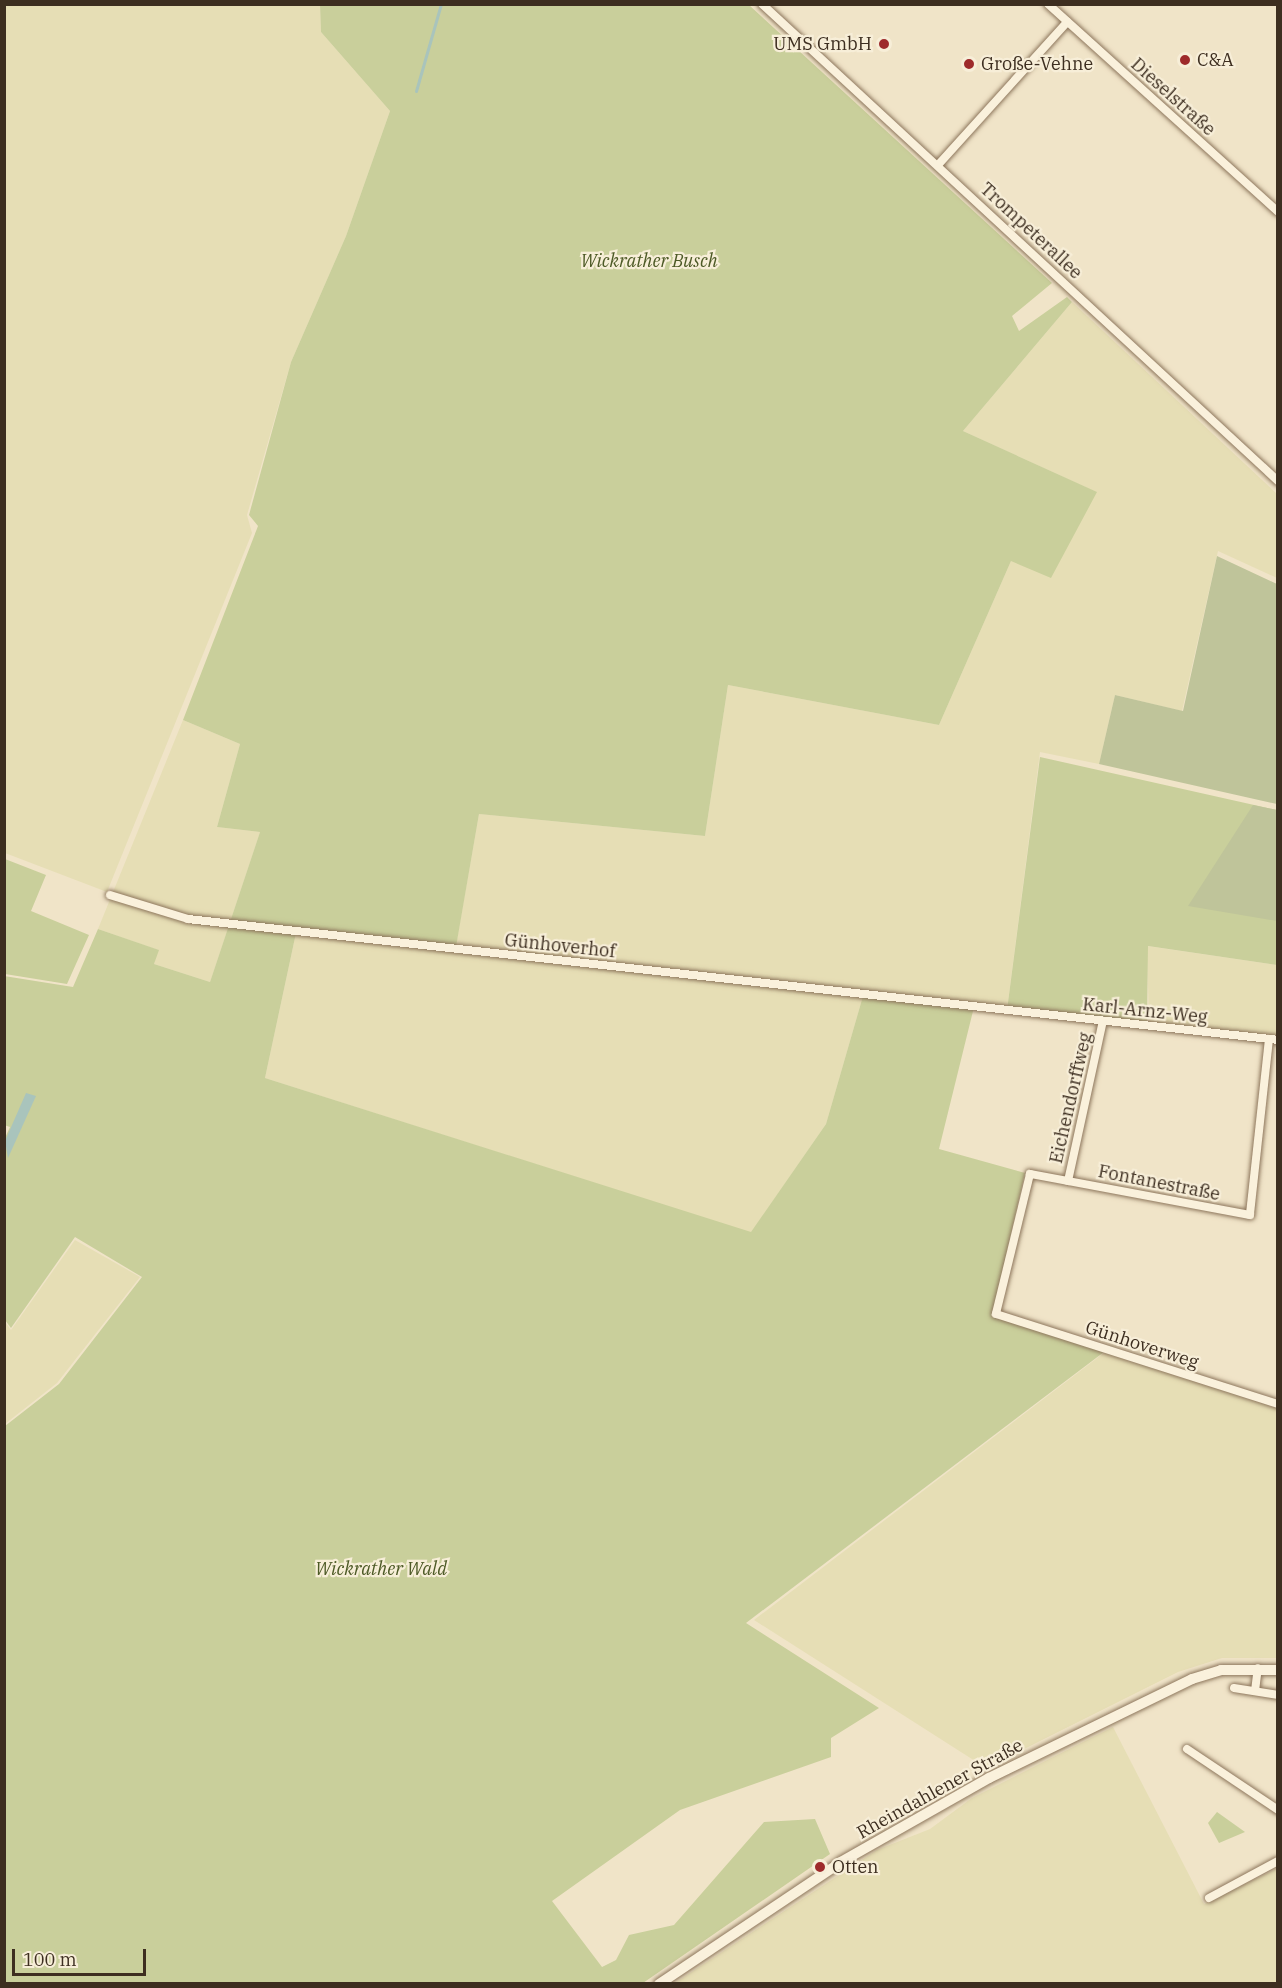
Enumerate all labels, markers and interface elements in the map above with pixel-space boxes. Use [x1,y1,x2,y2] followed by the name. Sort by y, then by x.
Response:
[773,33,872,55] place label: UMS GmbH
[877,37,891,51] marker: UMS GmbH
[1197,49,1234,71] place label: C&A
[981,53,1093,75] place label: Große-Vehne
[1178,53,1192,67] marker: C&A
[1126,54,1220,140] street label: Dieselstraße
[962,57,976,71] marker: Große-Vehne
[976,178,1086,284] street label: Trompeterallee
[580,250,718,272] park label: Wickrather Busch
[504,929,616,963] street label: Günhoverhof
[1081,994,1209,1028] street label: Karl-Arnz-Weg
[1045,1030,1097,1166] street label: Eichendorffweg
[1096,1161,1222,1205] street label: Fontanestraße
[1083,1317,1201,1373] street label: Günhoverweg
[315,1558,447,1580] park label: Wickrather Wald
[853,1734,1027,1844] street label: Rheindahlener Straße
[832,1856,879,1878] place label: Otten
[813,1860,827,1874] marker: Otten
[15,1937,148,1975] scale bar
[23,1948,77,1971] text: 100 m

